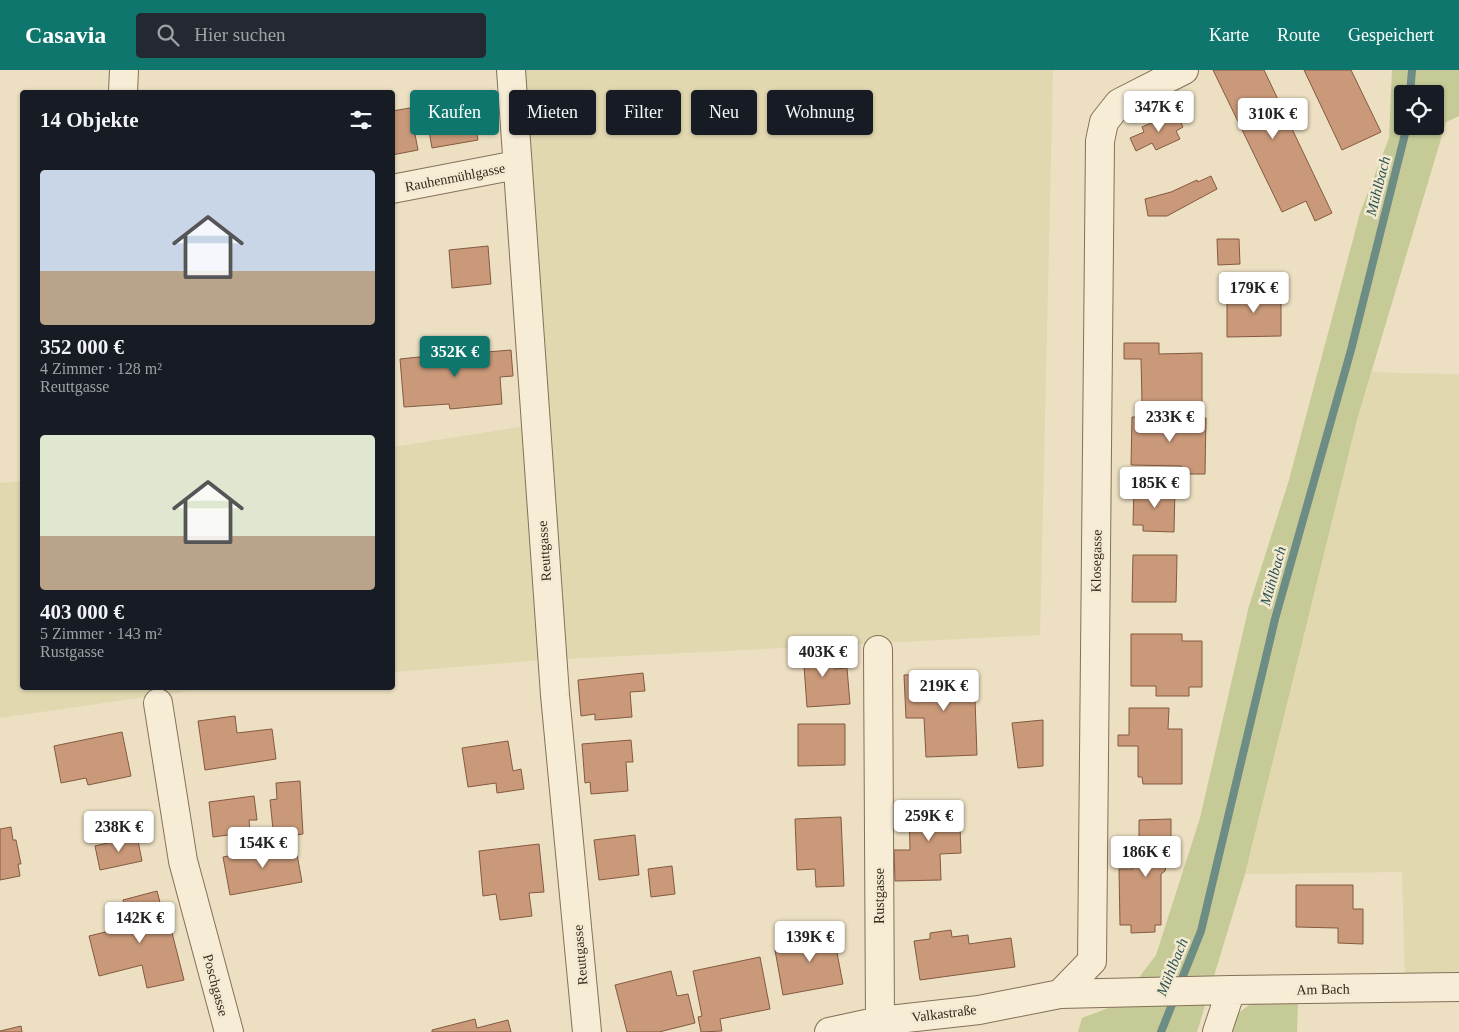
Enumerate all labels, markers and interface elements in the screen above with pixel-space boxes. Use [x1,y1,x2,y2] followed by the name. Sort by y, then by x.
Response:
[136,13,486,58] search box
[154,21,182,49] icon: search
[25,22,106,48] text: Casavia
[194,24,286,45] text: Hier suchen
[1209,25,1249,45] text: Karte
[1277,25,1320,45] text: Route
[1348,25,1434,45] text: Gespeichert
[1394,85,1444,135] map controls
[1394,85,1444,135] button: locate
[410,90,499,135] chip: Kaufen
[509,90,596,135] chip: Mieten
[606,90,681,135] chip: Filter
[691,90,757,135] chip: Neu
[767,90,873,135] chip: Wohnung
[1118,90,1200,133] pin: 347K €
[1135,98,1183,115] text: 347K €
[1232,98,1314,140] pin: 310K €
[1249,105,1297,122] text: 310K €
[347,106,375,134] icon: filters
[40,108,139,132] text: 14 Objekte
[1363,155,1393,218] water label: Mühlbach
[404,160,507,195] street label: Rauhenmühlgasse
[163,202,253,292] icon: home
[1213,272,1295,314] pin: 179K €
[1230,279,1278,296] text: 179K €
[40,335,124,359] text: 352 000 €
[414,336,496,378] pin: 352K €
[431,343,479,360] text: 352K €
[40,360,162,377] text: 4 Zimmer · 128 m²
[40,378,109,395] text: Reuttgasse
[1129,400,1211,443] pin: 233K €
[1146,408,1194,425] text: 233K €
[1114,466,1196,509] pin: 185K €
[163,467,253,557] icon: home
[1131,474,1179,491] text: 185K €
[535,520,554,582] street label: Reuttgasse
[1088,529,1105,593] street label: Klosegasse
[1257,545,1289,608] water label: Mühlbach
[40,600,124,624] text: 403 000 €
[40,625,162,642] text: 5 Zimmer · 143 m²
[782,636,864,678] pin: 403K €
[40,643,104,660] text: Rustgasse
[799,643,847,660] text: 403K €
[903,670,985,712] pin: 219K €
[920,677,968,694] text: 219K €
[888,800,970,842] pin: 259K €
[905,807,953,824] text: 259K €
[78,810,160,853] pin: 238K €
[95,818,143,835] text: 238K €
[222,826,304,869] pin: 154K €
[239,834,287,851] text: 154K €
[1105,836,1187,878] pin: 186K €
[1122,843,1170,860] text: 186K €
[872,868,887,924] street label: Rustgasse
[99,902,181,944] pin: 142K €
[116,909,164,926] text: 142K €
[769,920,851,963] pin: 139K €
[570,924,591,986] street label: Reuttgasse
[786,928,834,945] text: 139K €
[1153,936,1191,999] water label: Mühlbach
[200,952,231,1018] street label: Poschgasse
[1296,982,1350,997] street label: Am Bach
[911,1002,977,1025] street label: Valkastraße

